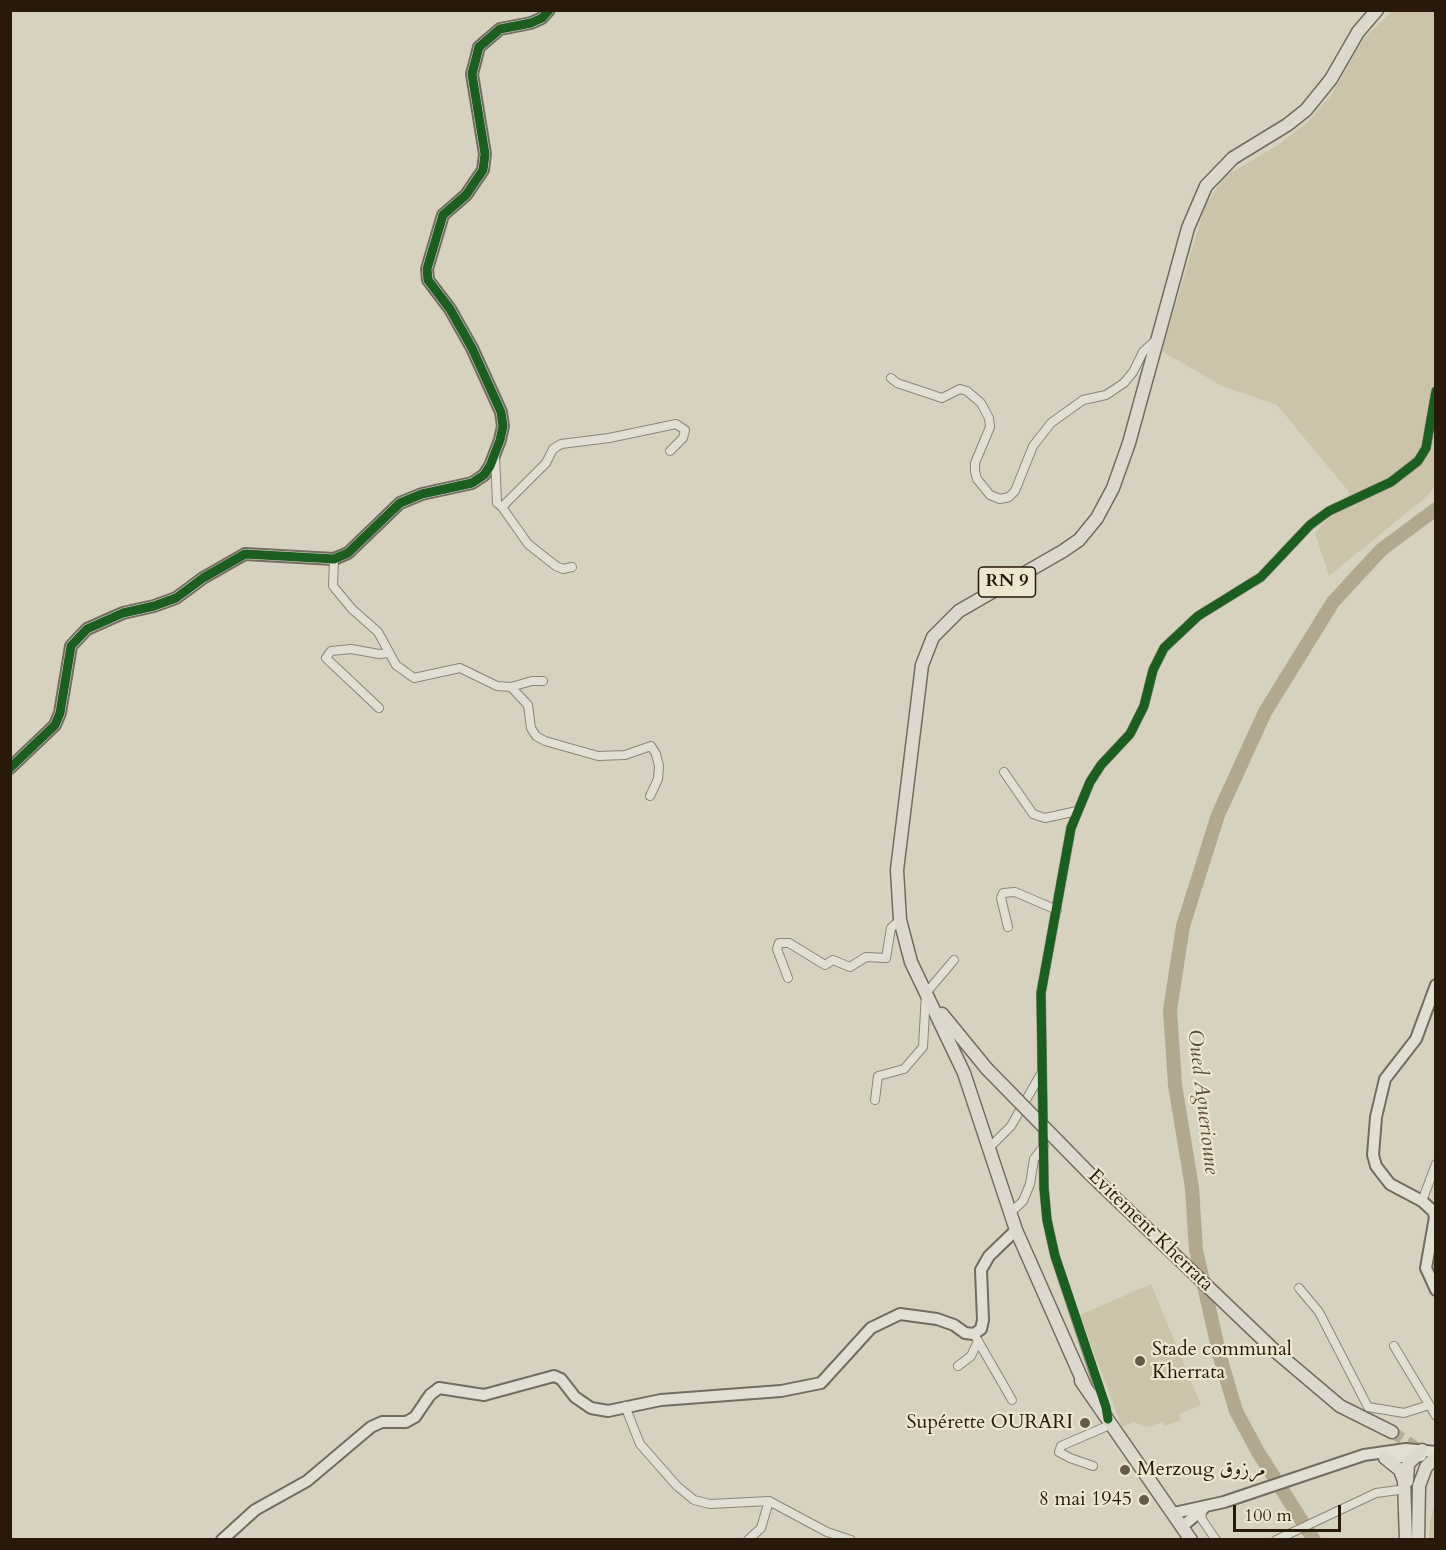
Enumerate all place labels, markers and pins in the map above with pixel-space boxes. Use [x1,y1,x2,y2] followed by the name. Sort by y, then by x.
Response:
[1152,1338,1292,1385] place label: Stade communal Kherrata
[1133,1354,1147,1368] marker: Stade communal Kherrata
[906,1411,1073,1435] place label: Supérette OURARI
[1078,1416,1092,1430] marker: Supérette OURARI
[1137,1458,1266,1482] place label: Merzoug مرزوق
[1118,1463,1132,1477] marker: Merzoug مرزوق
[1039,1488,1132,1512] place label: 8 mai 1945
[1137,1493,1151,1507] marker: 8 mai 1945

